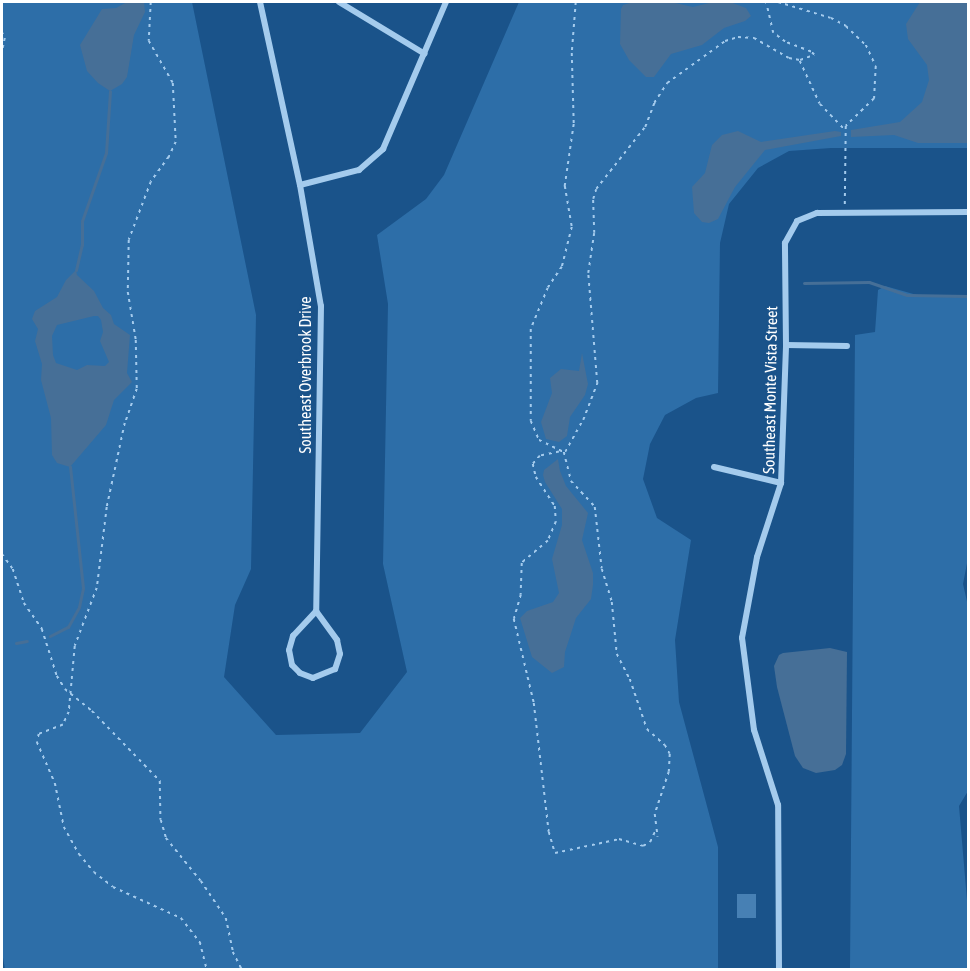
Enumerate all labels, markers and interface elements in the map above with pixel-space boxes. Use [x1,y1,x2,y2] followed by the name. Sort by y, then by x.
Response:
[295,297,315,453] street label: Southeast Overbrook Drive
[759,306,781,474] street label: Southeast Monte Vista Street

